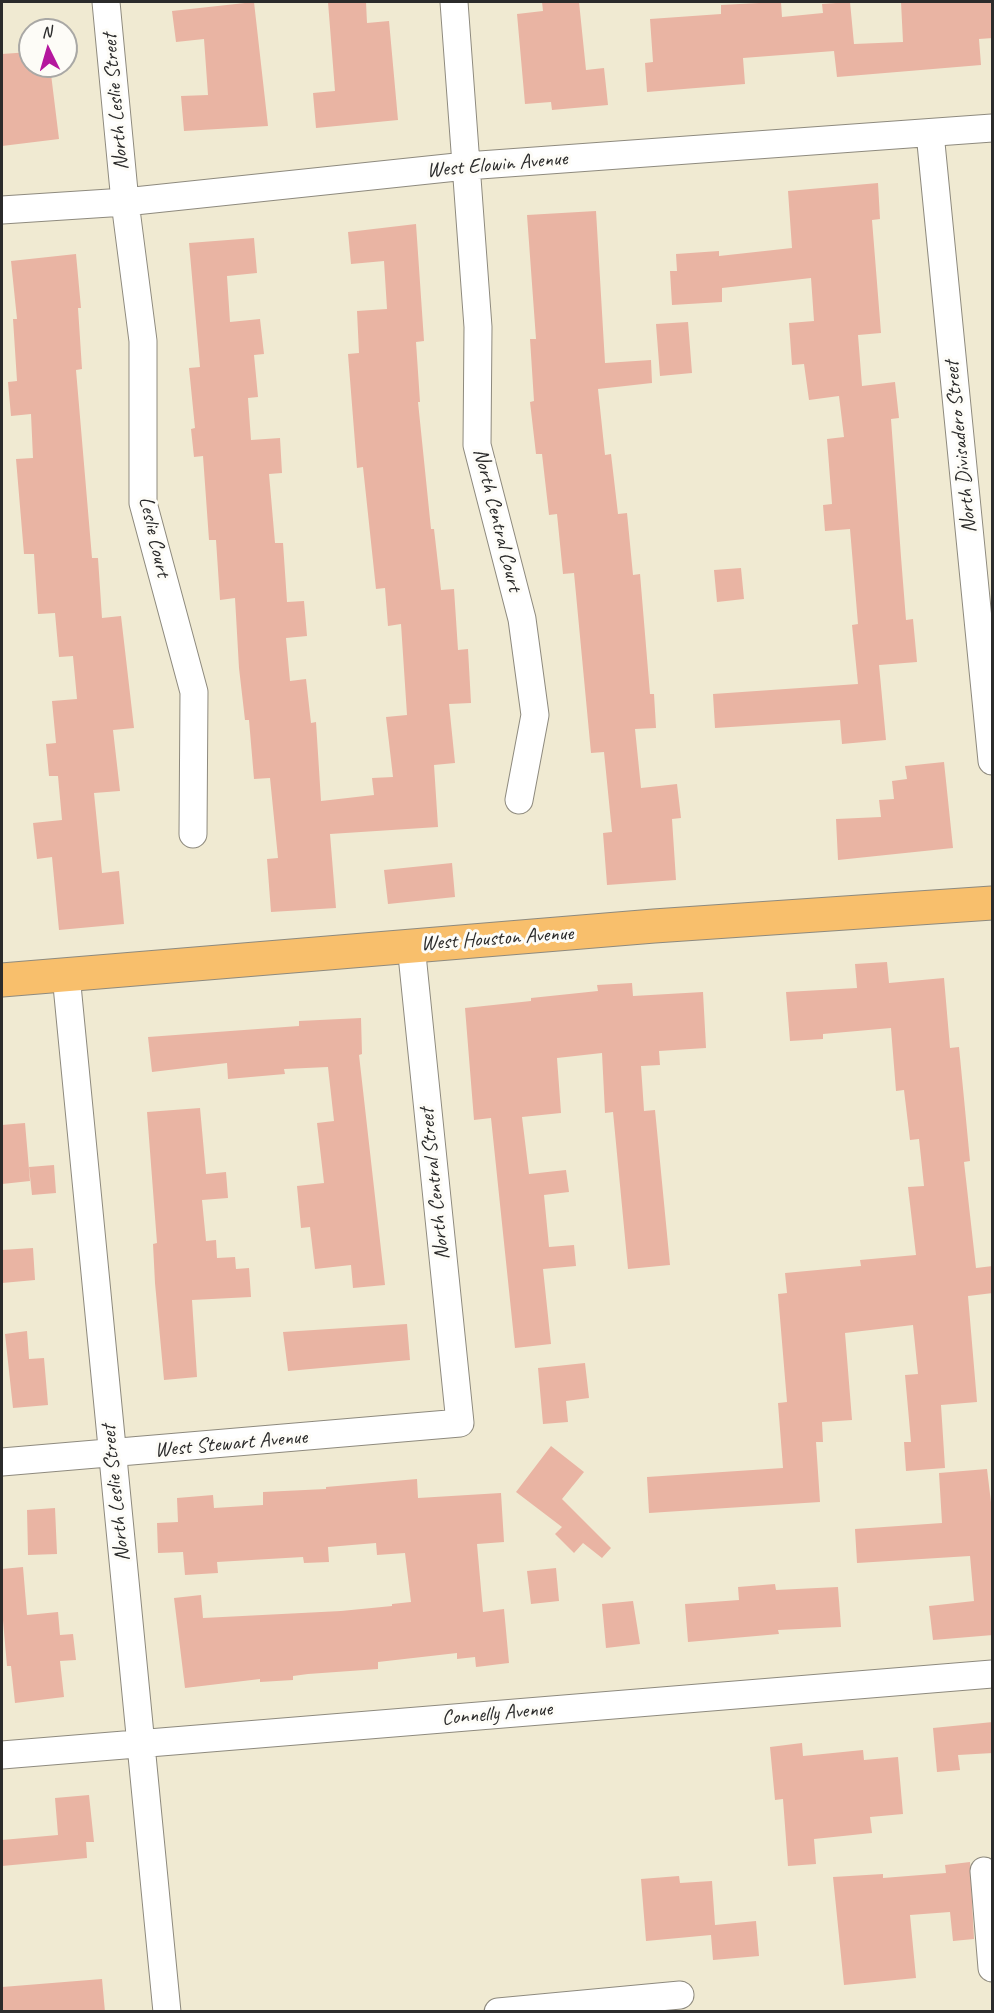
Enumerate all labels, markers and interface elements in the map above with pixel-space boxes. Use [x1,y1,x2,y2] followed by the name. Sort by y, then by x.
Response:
[18,18,78,78] north arrow
[41,22,52,42] text: N
[97,33,135,171] street label: North Leslie Street
[426,146,568,184] street label: West Elowin Avenue
[939,360,983,534] street label: North Divisadero Street
[467,446,527,594] street label: North Central Court
[133,494,175,580] street label: Leslie Court
[420,921,574,957] street label: West Houston Avenue
[414,1107,456,1261] street label: North Central Street
[96,1423,136,1563] street label: North Leslie Street
[154,1425,308,1463] street label: West Stewart Avenue
[441,1697,553,1731] street label: Connelly Avenue

